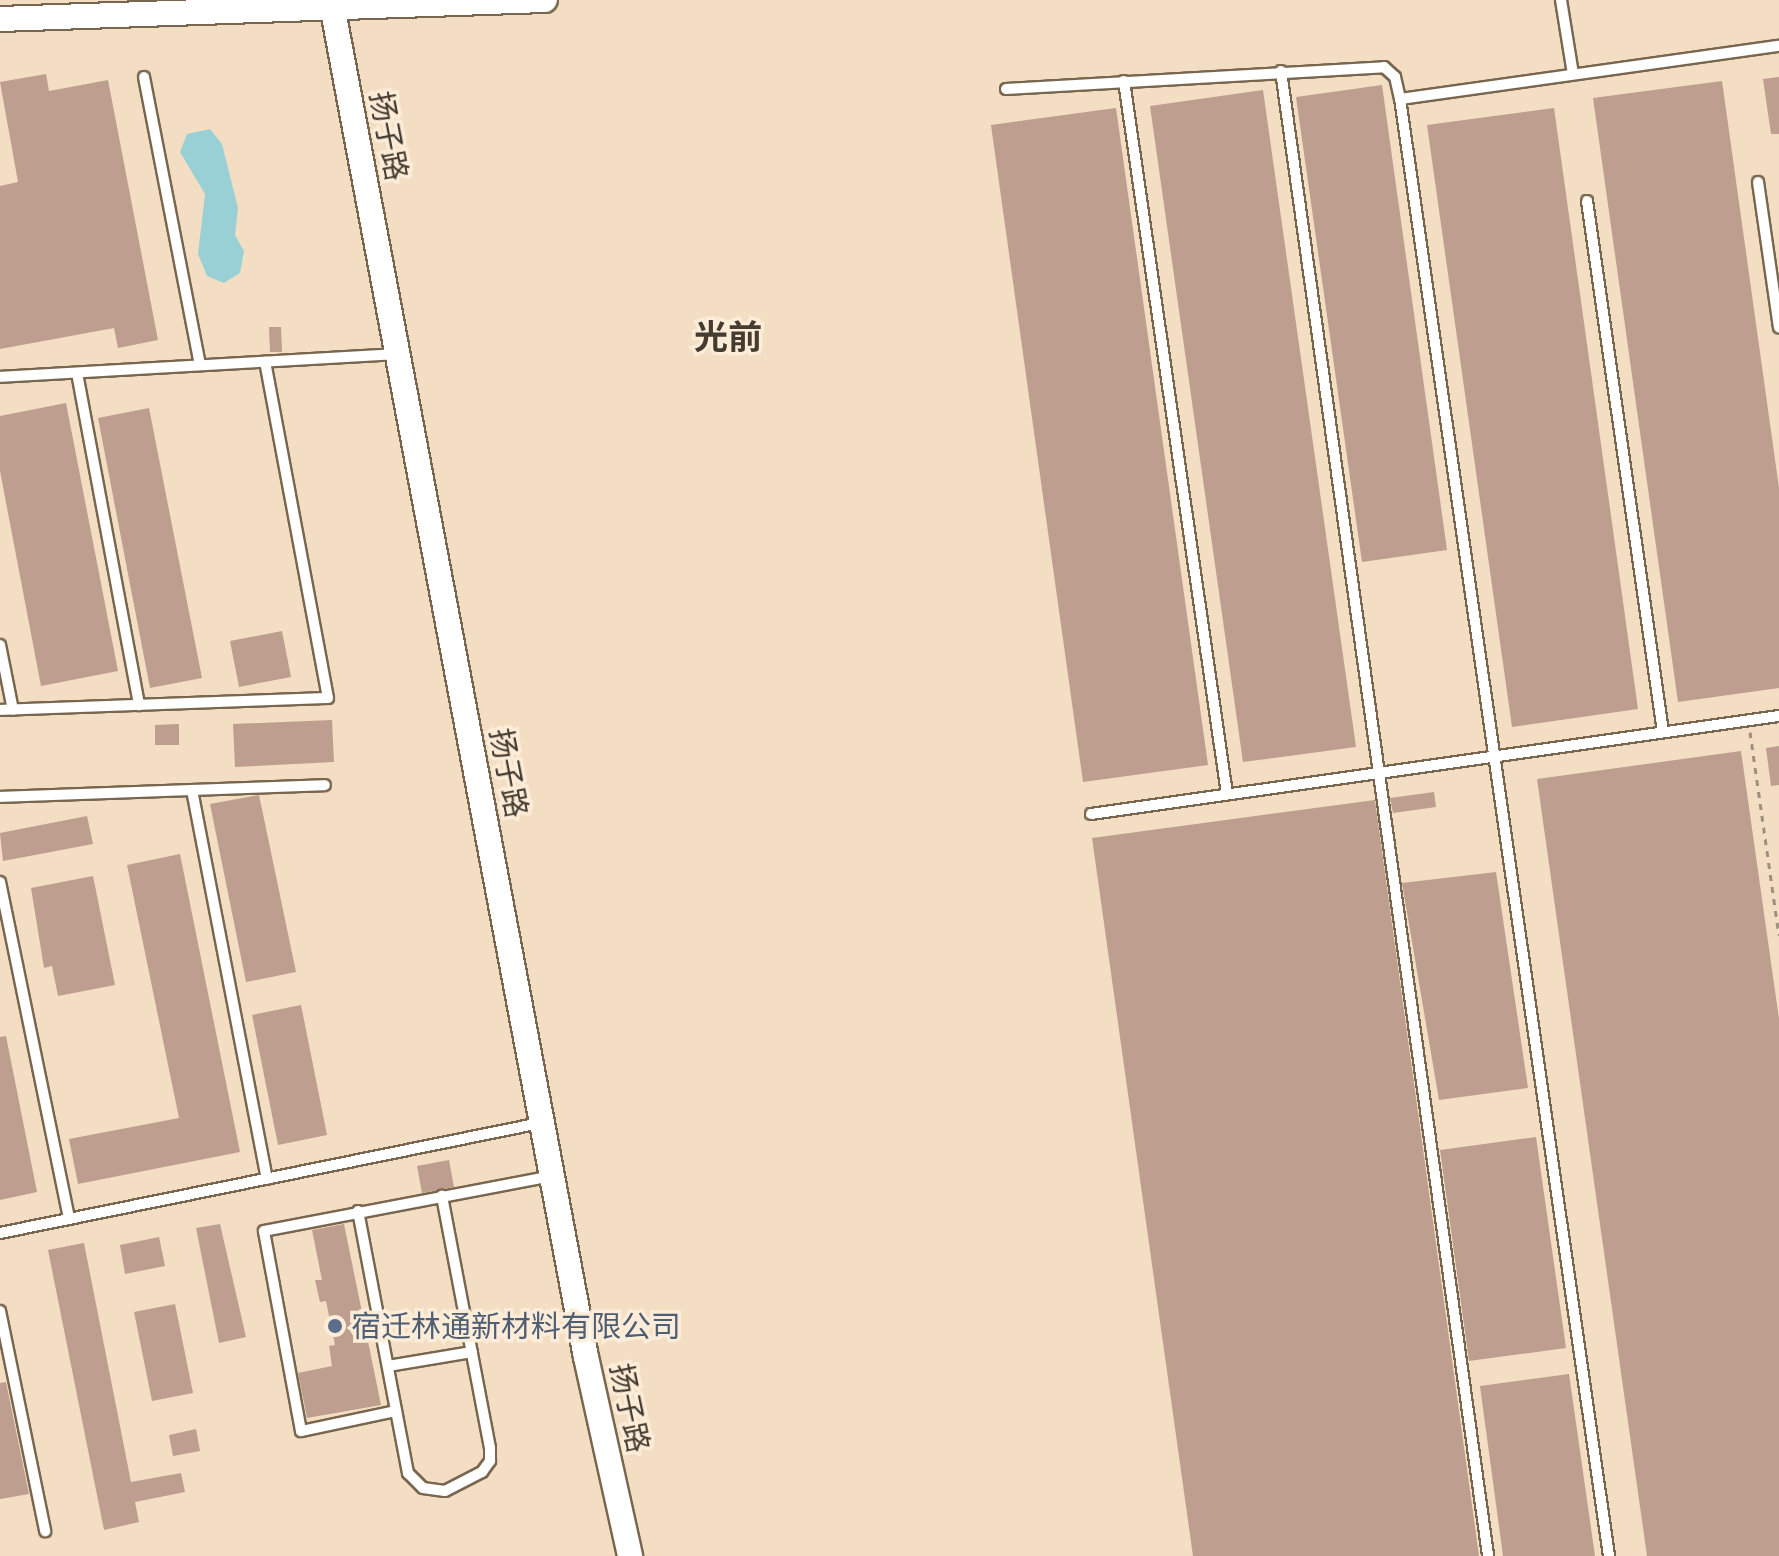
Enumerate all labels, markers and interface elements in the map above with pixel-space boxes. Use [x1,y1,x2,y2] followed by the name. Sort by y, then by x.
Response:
[363,88,415,184] street label: 扬子路
[694,317,762,357] district label: 光前
[483,725,535,821] street label: 扬子路
[351,1308,681,1344] place label: 宿迁林通新材料有限公司
[326,1317,344,1335] marker: 宿迁林通新材料有限公司
[603,1360,657,1456] street label: 扬子路

